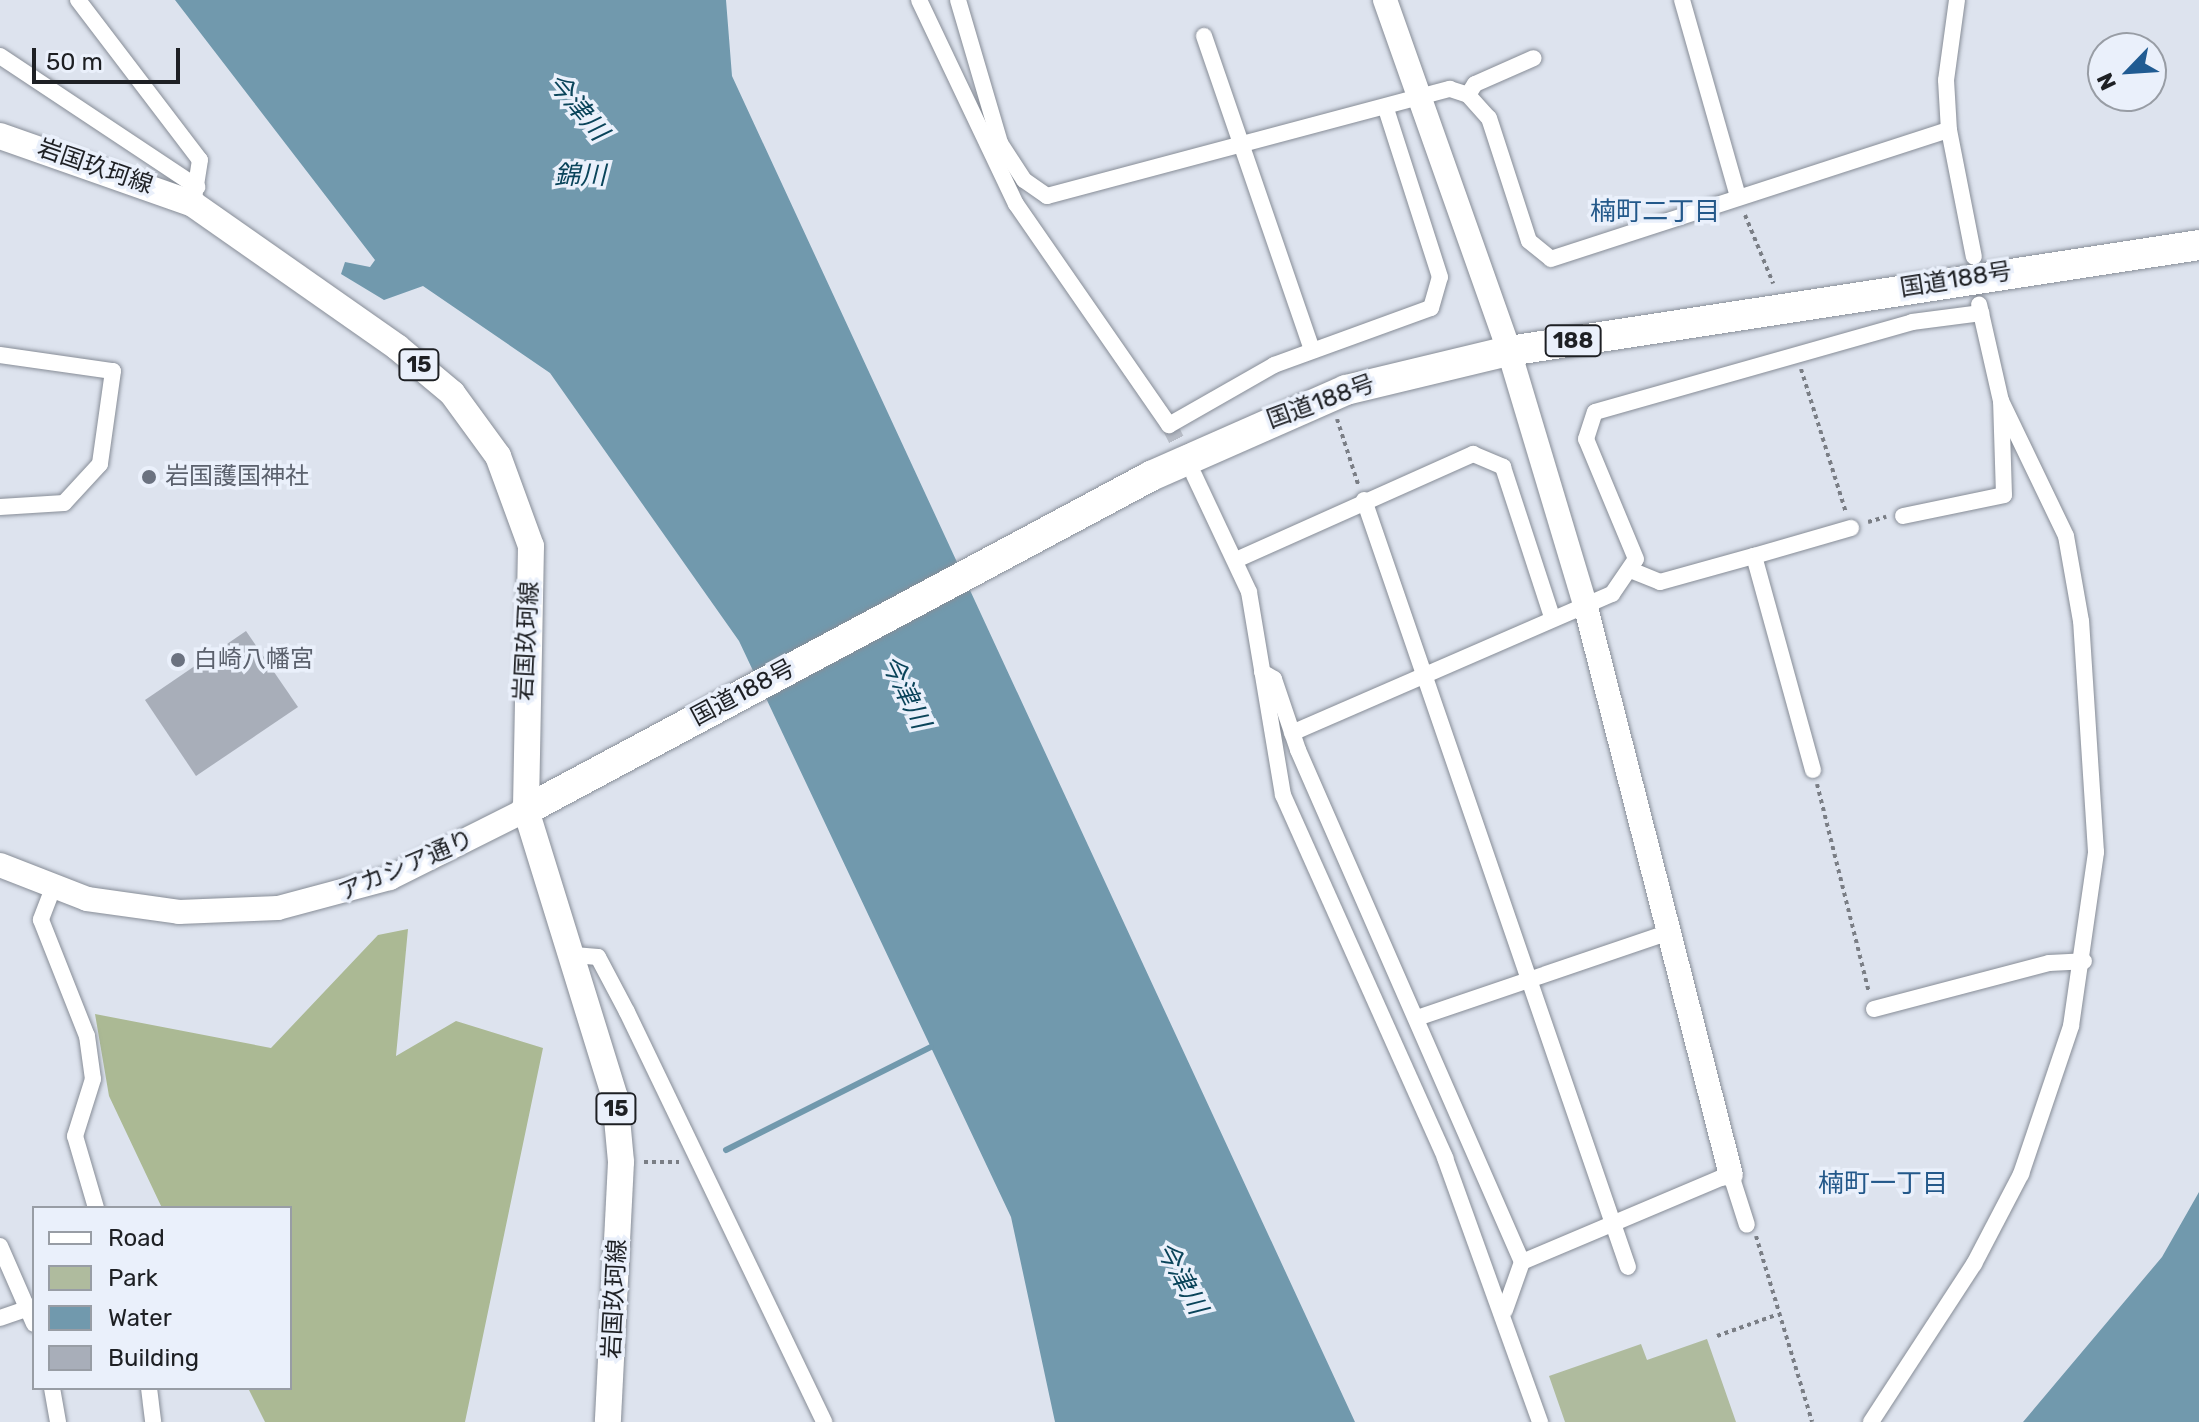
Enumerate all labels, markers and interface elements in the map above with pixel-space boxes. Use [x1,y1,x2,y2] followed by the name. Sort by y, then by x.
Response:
[36,32,184,82] scale bar
[2087,32,2167,112] north arrow
[46,48,103,76] text: 50 m
[540,67,614,147] water label: 今津川
[2091,69,2122,94] text: N
[34,134,156,200] street label: 岩国玖珂線
[554,160,606,192] water label: 錦川
[1590,196,1720,228] district label: 楠町二丁目
[1898,257,2014,303] street label: 国道188号
[1543,323,1603,359] road number: 188
[397,347,441,383] road number: 15
[1263,369,1379,435] street label: 国道188号
[165,463,309,491] place label: 岩国護国神社
[140,468,158,486] marker: 岩国護国神社
[509,580,545,702] street label: 岩国玖珂線
[194,646,314,674] place label: 白崎八幡宮
[874,650,936,734] water label: 今津川
[169,651,187,669] marker: 白崎八幡宮
[686,654,800,732] street label: 国道188号
[334,825,478,907] street label: アカシア通り
[594,1091,638,1127] road number: 15
[1818,1168,1948,1200] district label: 楠町一丁目
[32,1206,292,1390] legend
[108,1224,165,1252] text: Road
[1149,1236,1213,1320] water label: 今津川
[597,1238,633,1360] street label: 岩国玖珂線
[108,1264,158,1292] text: Park
[108,1304,172,1332] text: Water
[108,1344,199,1372] text: Building

